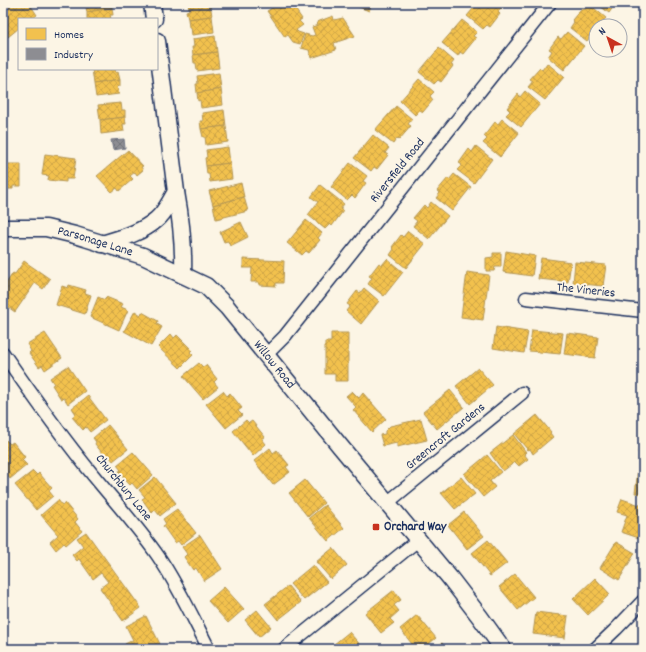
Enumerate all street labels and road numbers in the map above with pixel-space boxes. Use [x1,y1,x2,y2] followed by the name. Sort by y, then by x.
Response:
[366,135,430,207] street label: Riversfield Road
[56,222,135,262] street label: Parsonage Lane
[556,278,616,304] street label: The Vineries
[248,336,300,393] street label: Willow Road
[402,399,490,475] street label: Greencroft Gardens
[90,450,156,526] street label: Churchbury Lane

